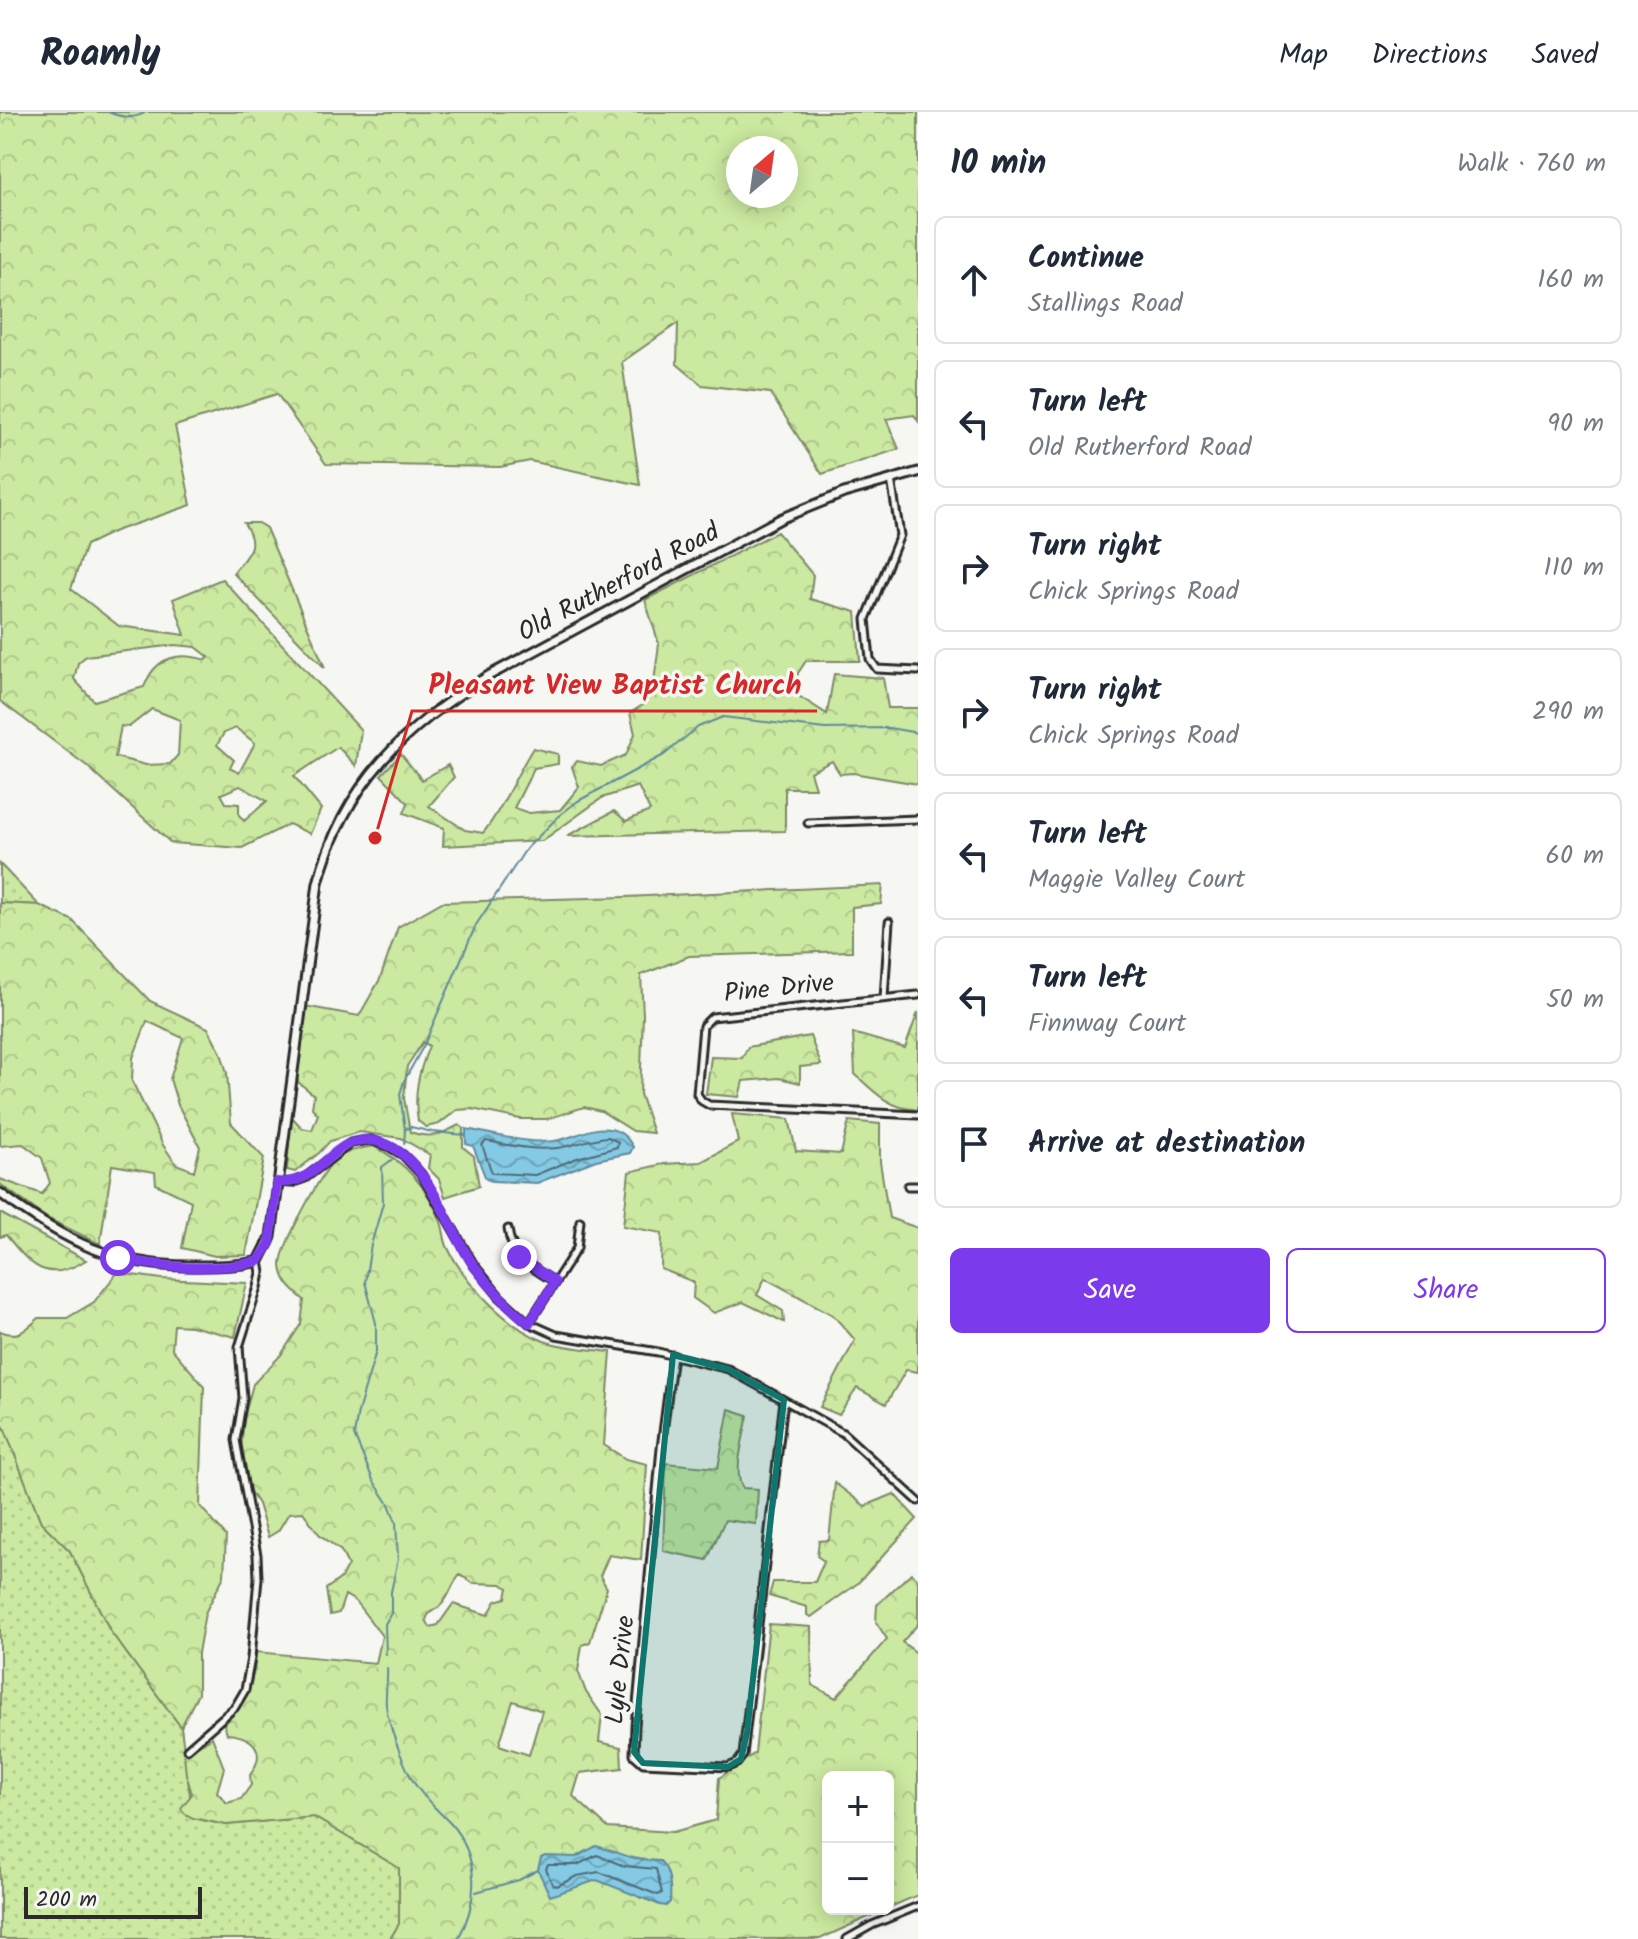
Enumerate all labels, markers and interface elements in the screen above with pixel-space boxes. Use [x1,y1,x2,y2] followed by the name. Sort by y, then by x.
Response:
[40,25,161,85] text: Roamly
[1279,33,1328,78] text: Map
[1372,33,1488,78] text: Directions
[1532,33,1598,78] text: Saved
[726,136,798,208] north arrow
[950,137,1046,191] text: 10 min
[1457,143,1606,185] text: Walk · 760 m
[1028,235,1144,283] text: Continue
[952,258,996,302] icon: ahead
[1537,259,1604,301] text: 160 m
[1028,283,1183,325] text: Stallings Road
[1028,379,1147,427] text: Turn left
[952,402,996,446] icon: left
[1547,403,1604,445] text: 90 m
[1028,427,1251,469] text: Old Rutherford Road
[511,512,728,654] street label: Old Rutherford Road
[1028,523,1161,571] text: Turn right
[952,546,996,590] icon: right
[1544,547,1604,589] text: 110 m
[1028,571,1239,613] text: Chick Springs Road
[412,659,817,711] callout: Pleasant View Baptist Church
[429,664,802,709] text: Pleasant View Baptist Church
[1028,667,1161,715] text: Turn right
[952,690,996,734] icon: right
[1532,691,1604,733] text: 290 m
[1028,715,1239,757] text: Chick Springs Road
[1028,811,1147,859] text: Turn left
[952,834,996,878] icon: left
[1545,835,1604,877] text: 60 m
[1028,859,1245,901] text: Maggie Valley Court
[1028,955,1147,1003] text: Turn left
[722,962,836,1016] street label: Pine Drive
[952,978,996,1022] icon: left
[1546,979,1604,1021] text: 50 m
[1028,1003,1186,1045] text: Finnway Court
[1028,1120,1305,1168] text: Arrive at destination
[952,1122,996,1166] icon: arrive
[501,1239,537,1275] route end
[100,1240,136,1276] route start
[950,1248,1270,1333] button: Save
[1286,1248,1606,1333] button: Share
[594,1613,648,1726] street label: Lyle Drive
[822,1771,894,1915] map controls
[822,1771,894,1843] button: +
[822,1843,894,1915] button: −
[24,1883,202,1919] scale bar
[36,1883,97,1918] text: 200 m

